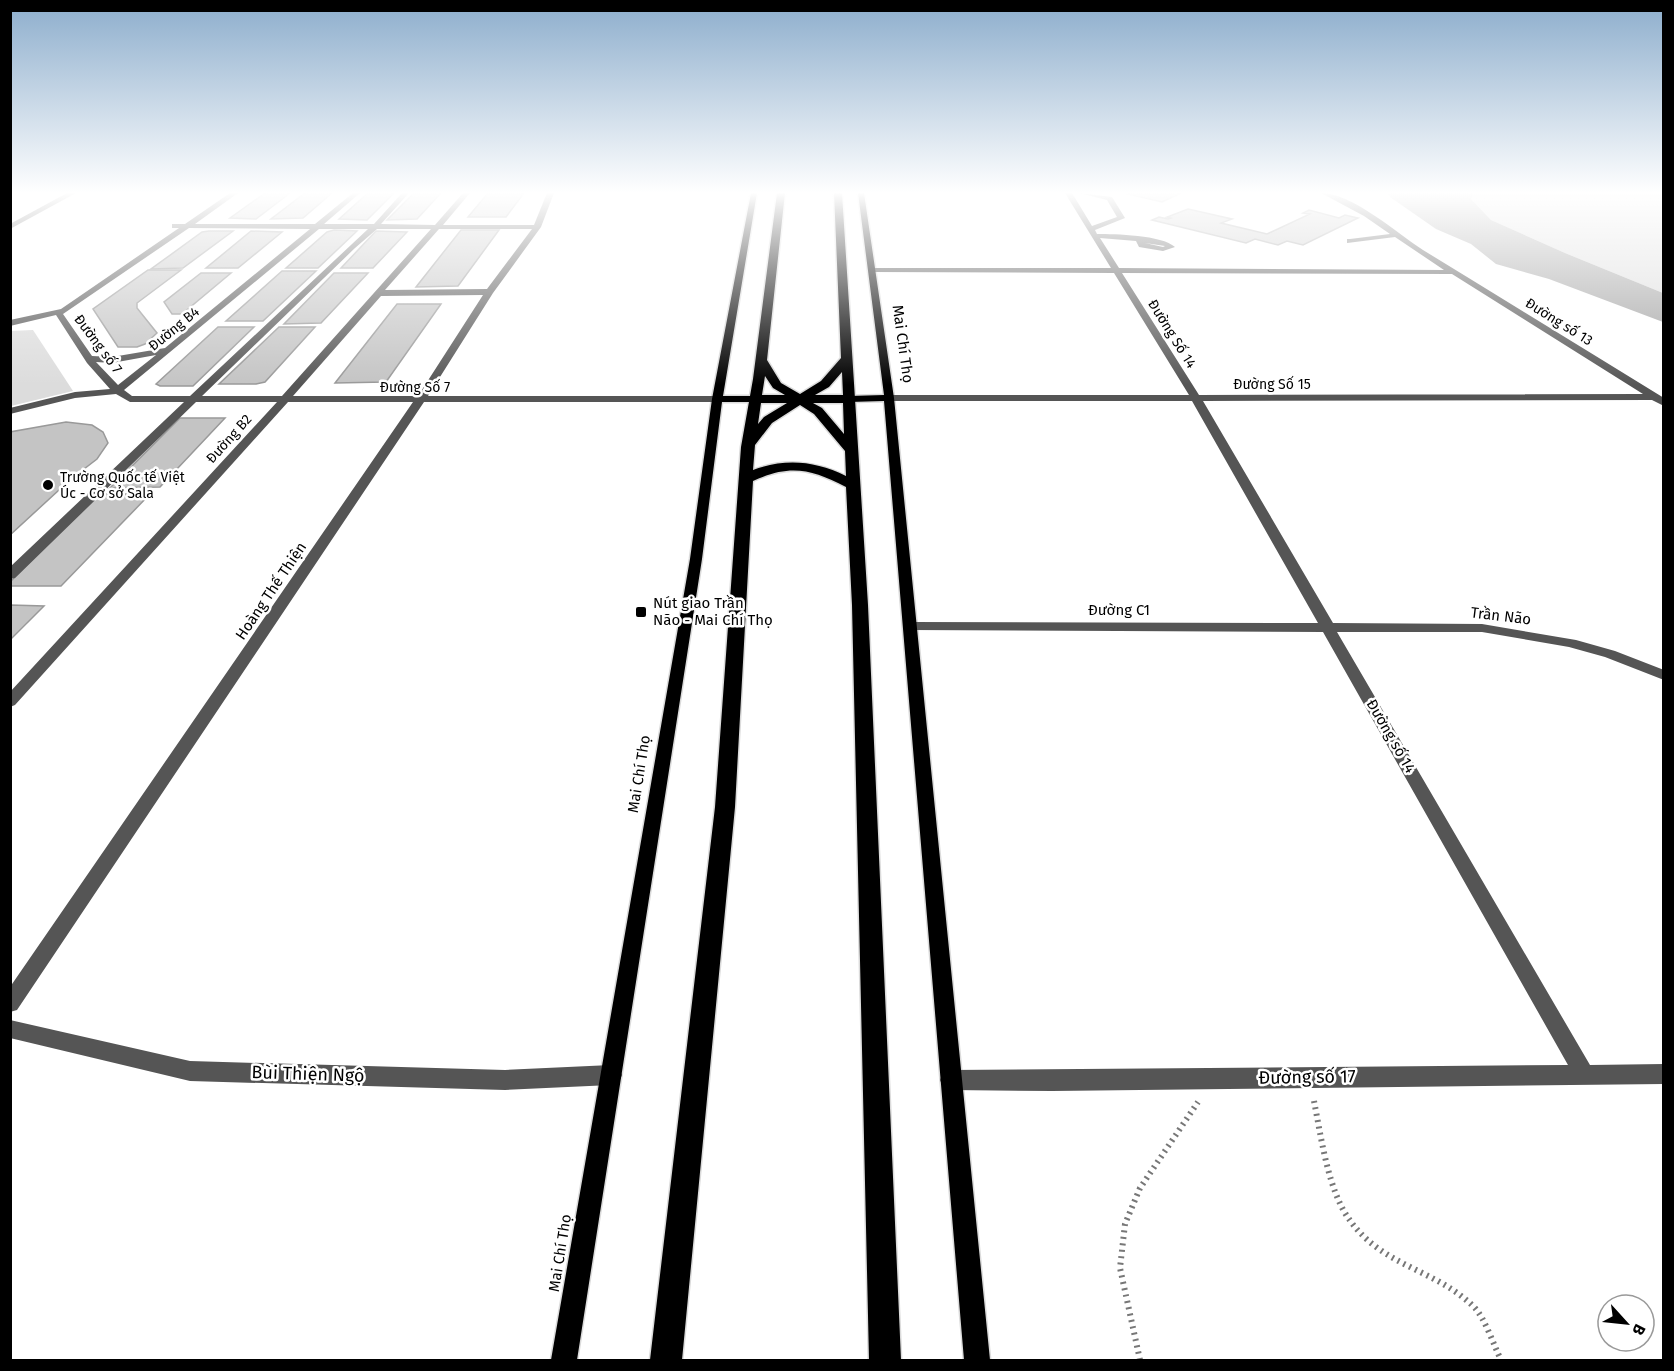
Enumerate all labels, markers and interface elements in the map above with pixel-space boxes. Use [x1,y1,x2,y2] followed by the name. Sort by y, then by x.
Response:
[1522,294,1596,349] street label: Đường số 13
[1144,296,1201,372] street label: Đường Số 14
[145,303,203,355] street label: Đường B4
[889,304,917,384] street label: Mai Chí Thọ
[70,311,126,377] street label: Đường số 7
[1233,375,1311,393] street label: Đường Số 15
[380,378,450,396] street label: Đường Số 7
[203,411,255,467] street label: Đường B2
[60,468,186,502] place label: Trường Quốc tế Việt Úc - Cơ sở Sala
[41,478,55,492] marker: Trường Quốc tế Việt Úc - Cơ sở Sala
[232,539,310,643] street label: Hoàng Thế Thiện
[653,594,773,629] place label: Nút giao Trần Não - Mai Chí Thọ
[1088,601,1150,619] street label: Đường C1
[1470,603,1532,629] street label: Trần Não
[634,605,648,619] marker: Nút giao Trần Não - Mai Chí Thọ
[1363,696,1419,776] street label: Đường số 14
[624,734,654,814] street label: Mai Chí Thọ
[251,1061,365,1087] street label: Bùi Thiện Ngộ
[1258,1065,1356,1089] street label: Đường số 17
[545,1213,575,1293] street label: Mai Chí Thọ
[1596,1293,1656,1353] north arrow
[1628,1321,1650,1338] text: B

